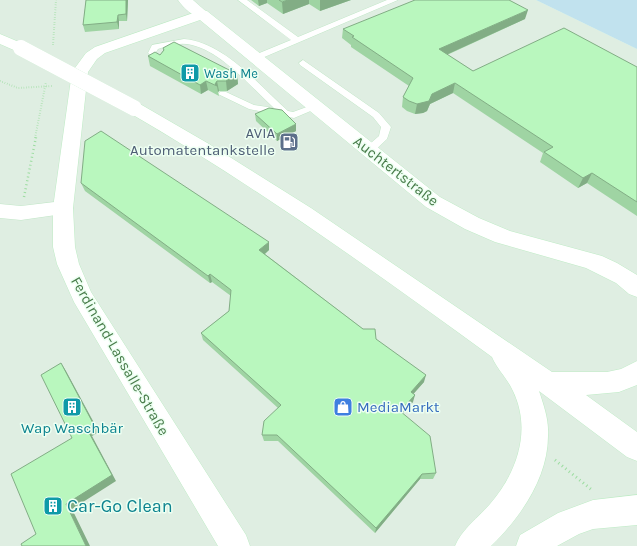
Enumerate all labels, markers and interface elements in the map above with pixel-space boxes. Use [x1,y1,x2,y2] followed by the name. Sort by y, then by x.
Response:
[179,62,201,84] building icon: Wash Me
[204,66,258,81] place label: Wash Me
[130,124,275,159] place label: AVIA Automatentankstelle
[278,131,300,153] fuel station icon: AVIA Automatentankstelle
[350,132,442,210] street label: Auchtertstraße
[67,273,173,439] street label: Ferdinand-Lassalle-Straße
[61,396,83,418] building icon: Wap Waschbär
[332,396,354,418] shop icon: MediaMarkt
[357,398,440,416] place label: MediaMarkt
[21,419,124,437] place label: Wap Waschbär
[42,495,64,517] building icon: Car-Go Clean
[67,495,173,517] place label: Car-Go Clean

